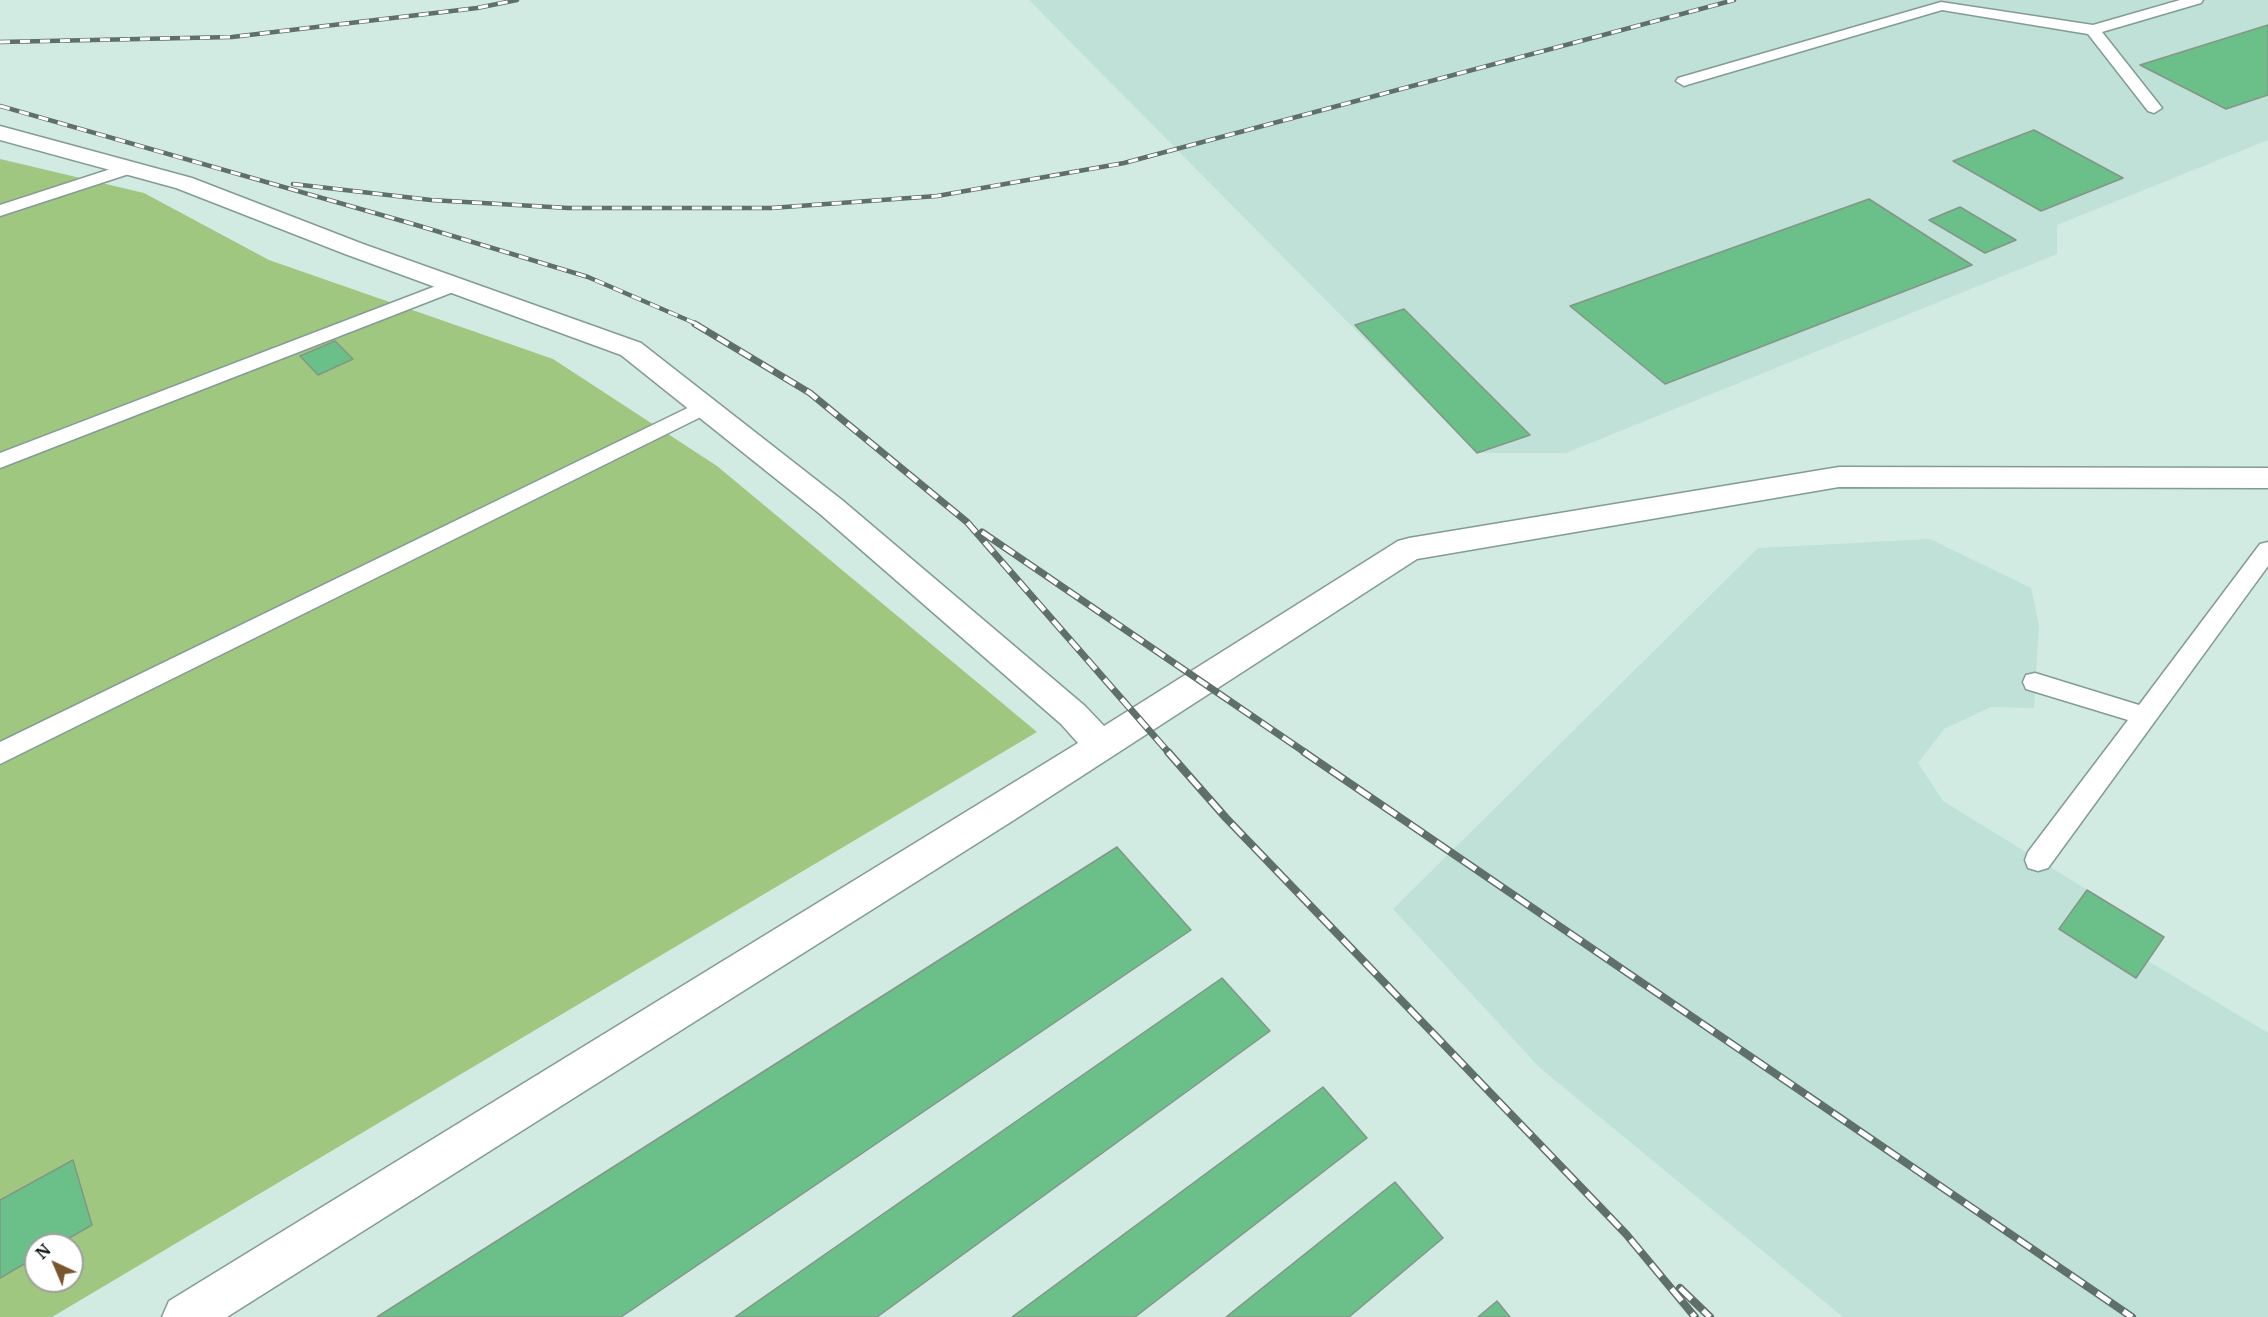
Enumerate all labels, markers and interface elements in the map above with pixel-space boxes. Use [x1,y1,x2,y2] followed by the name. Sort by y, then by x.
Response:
[24,1233,84,1293] north arrow
[31,1240,54,1263] text: N

